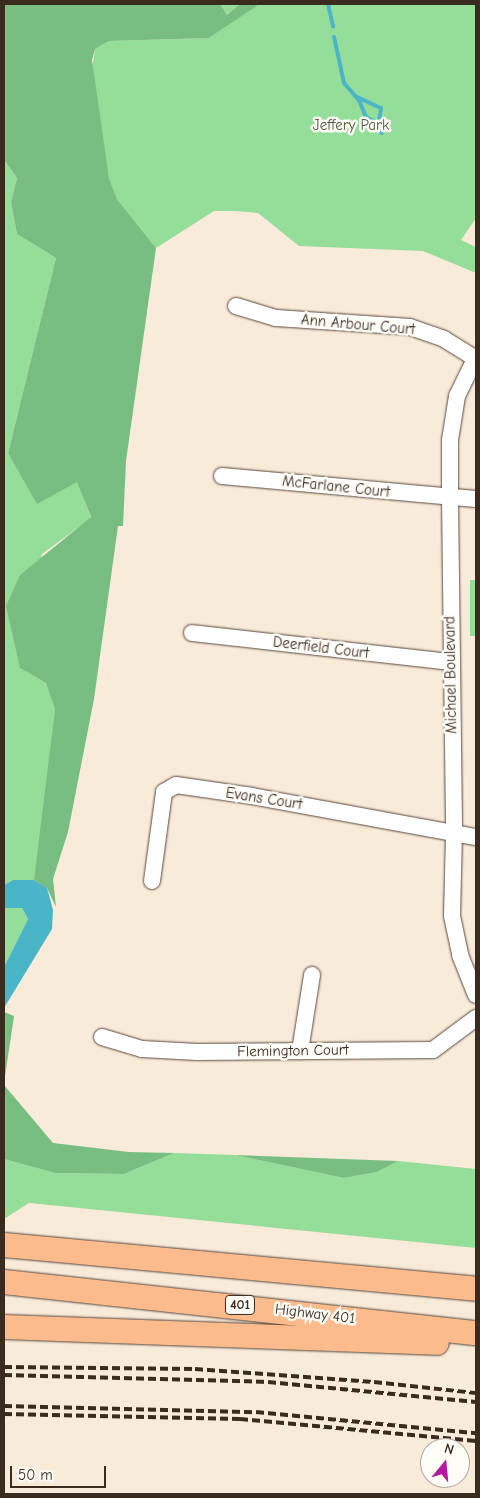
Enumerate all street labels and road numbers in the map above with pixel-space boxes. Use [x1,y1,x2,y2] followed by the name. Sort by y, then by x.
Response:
[300,311,416,339] street label: Ann Arbour Court
[281,472,391,502] street label: McFarlane Court
[441,616,461,734] street label: Michael Boulevard
[272,633,370,663] street label: Deerfield Court
[224,784,304,814] street label: Evans Court
[237,1041,349,1061] street label: Flemington Court
[224,1294,256,1316] road number: 401
[274,1300,356,1328] street label: Highway 401

